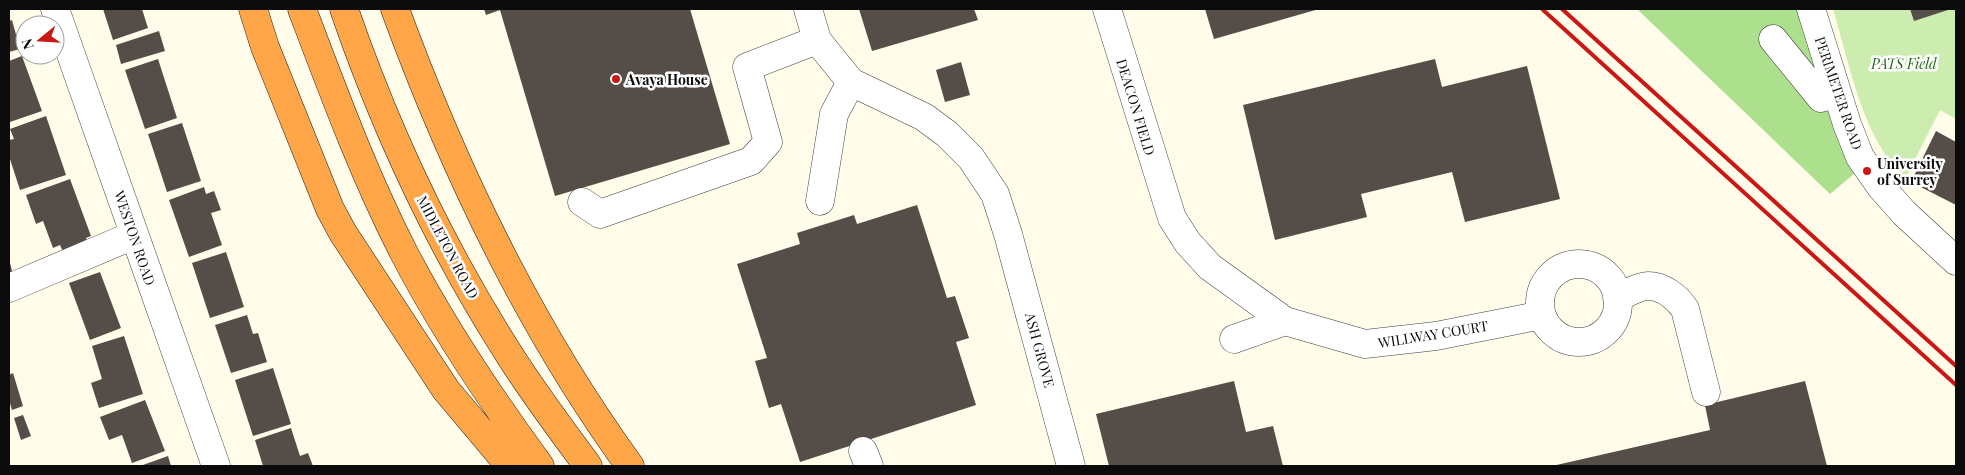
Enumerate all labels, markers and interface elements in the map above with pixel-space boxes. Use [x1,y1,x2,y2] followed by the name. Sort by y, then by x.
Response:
[15,15,65,65] north arrow
[1811,34,1867,152] street label: PERIMETER ROAD
[17,36,38,52] text: N
[1870,54,1937,73] park label: PATS Field
[1112,56,1160,158] street label: DEACON FIELD
[625,70,708,89] place label: Avaya House
[610,73,622,85] marker: Avaya House
[1877,154,1944,189] place label: University of Surrey
[1861,165,1873,177] marker: University of Surrey
[110,187,160,288] street label: WESTON ROAD
[413,192,483,302] street label: MIDLETON ROAD
[1021,309,1059,390] street label: ASH GROVE
[1376,316,1490,352] street label: WILLWAY COURT

